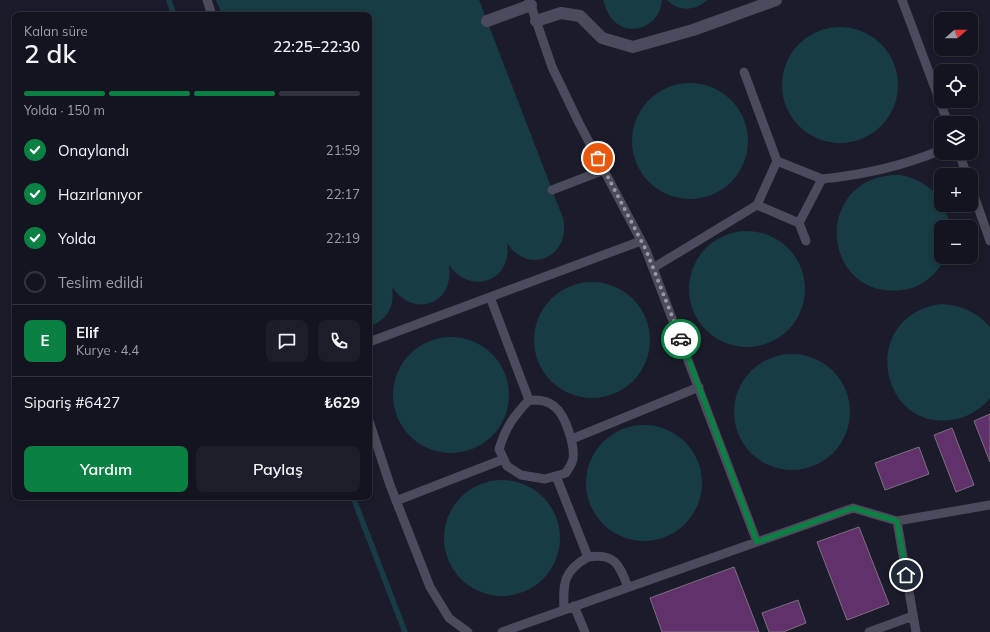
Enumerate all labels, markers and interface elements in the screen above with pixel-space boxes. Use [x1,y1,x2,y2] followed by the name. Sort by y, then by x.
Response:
[934,12,978,56] north arrow
[934,12,978,264] map controls
[24,23,88,39] text: Kalan süre
[24,37,76,70] text: 2 dk
[273,37,360,56] text: 22:25–22:30
[934,64,978,108] button: locate
[24,102,105,118] text: Yolda · 150 m
[934,116,978,160] button: layers
[24,139,46,161] icon: check
[58,141,129,160] text: Onaylandı
[581,141,615,175] pin
[326,142,360,158] text: 21:59
[587,147,609,169] icon: bag
[934,168,978,212] button: +
[24,183,46,205] icon: check
[58,185,142,204] text: Hazırlanıyor
[326,186,360,202] text: 22:17
[934,220,978,264] button: −
[24,227,46,249] icon: check
[58,229,96,248] text: Yolda
[326,230,360,246] text: 22:19
[58,273,143,292] text: Teslim edildi
[661,319,701,359] courier
[266,320,308,362] button: chat
[318,320,360,362] button: phone
[76,323,99,342] text: Elif
[670,328,692,350] icon: car
[41,331,49,350] text: E
[76,342,139,358] text: Kurye · 4.4
[24,393,120,412] text: Sipariş #6427
[324,393,360,412] text: ₺629
[24,446,188,492] button: Yardım
[196,446,360,492] button: Paylaş
[889,558,923,592] pin
[895,564,917,586] icon: home

